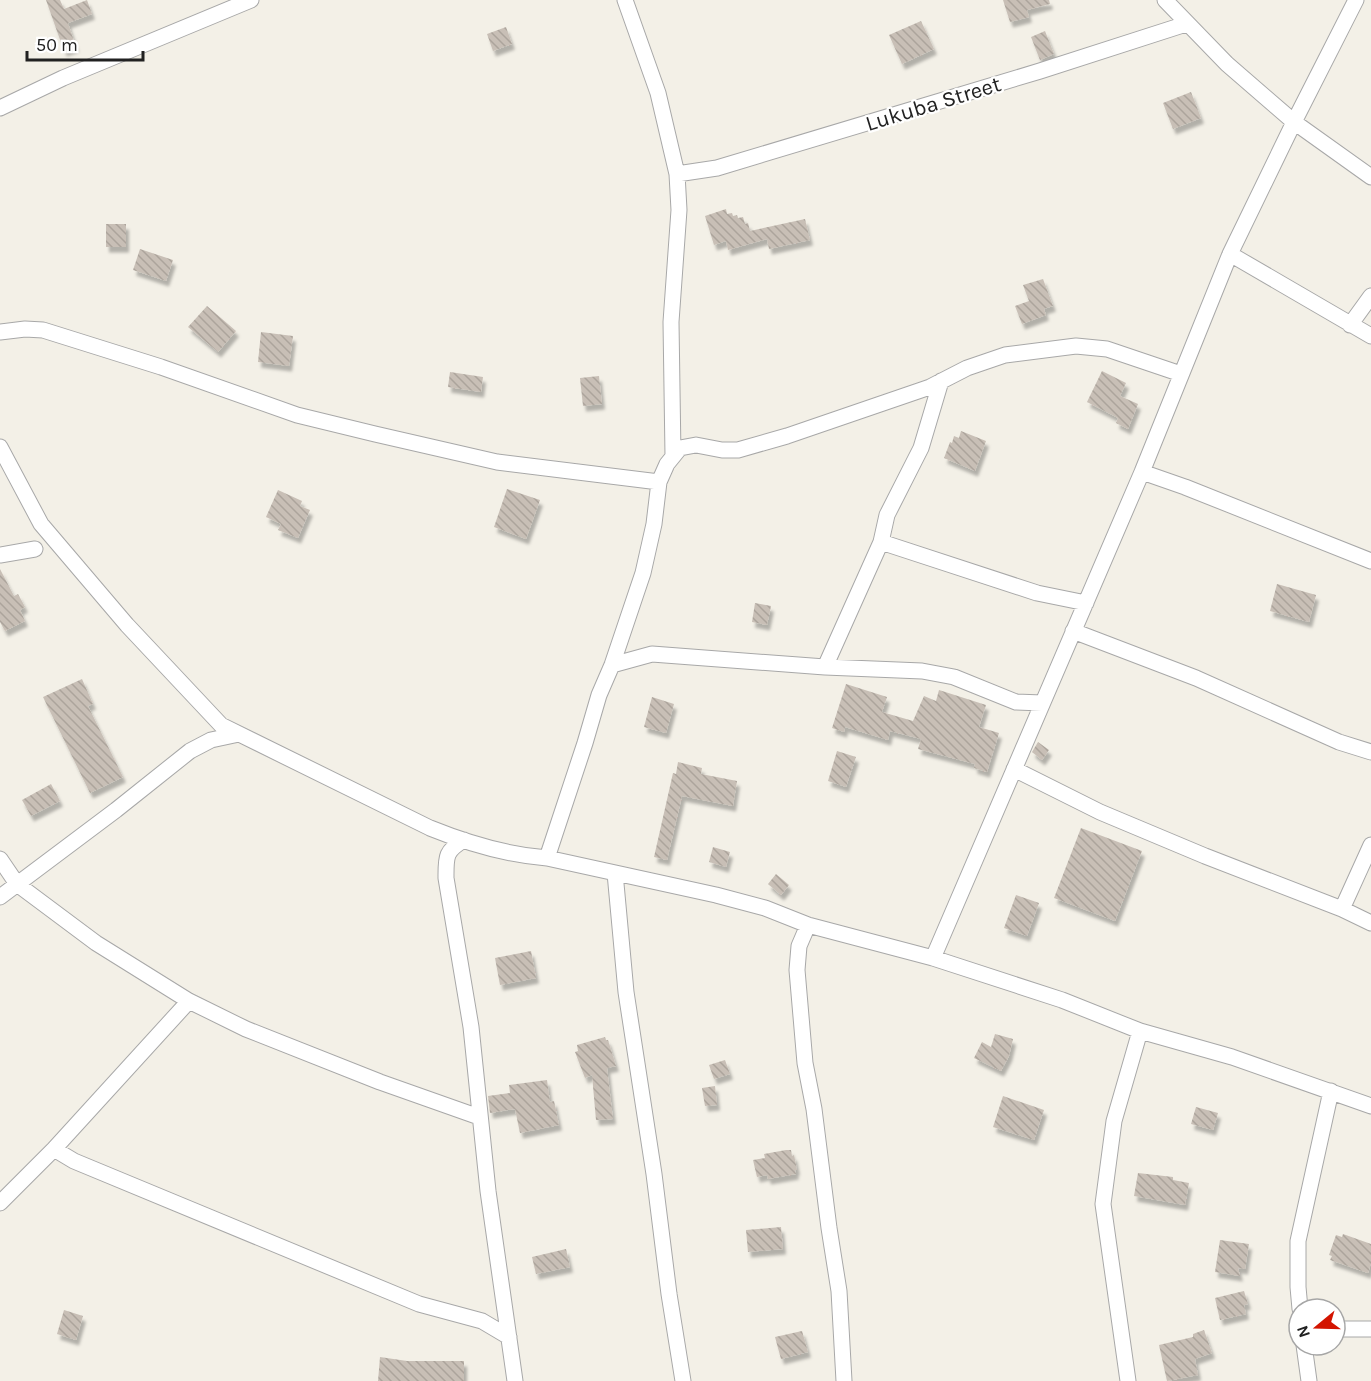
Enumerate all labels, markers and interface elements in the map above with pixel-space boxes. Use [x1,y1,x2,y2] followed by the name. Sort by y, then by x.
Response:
[27,24,142,62] scale bar
[36,34,78,56] text: 50 m
[863,71,1004,137] street label: Lukuba Street
[1287,1297,1347,1357] north arrow
[1292,1323,1314,1340] text: N

